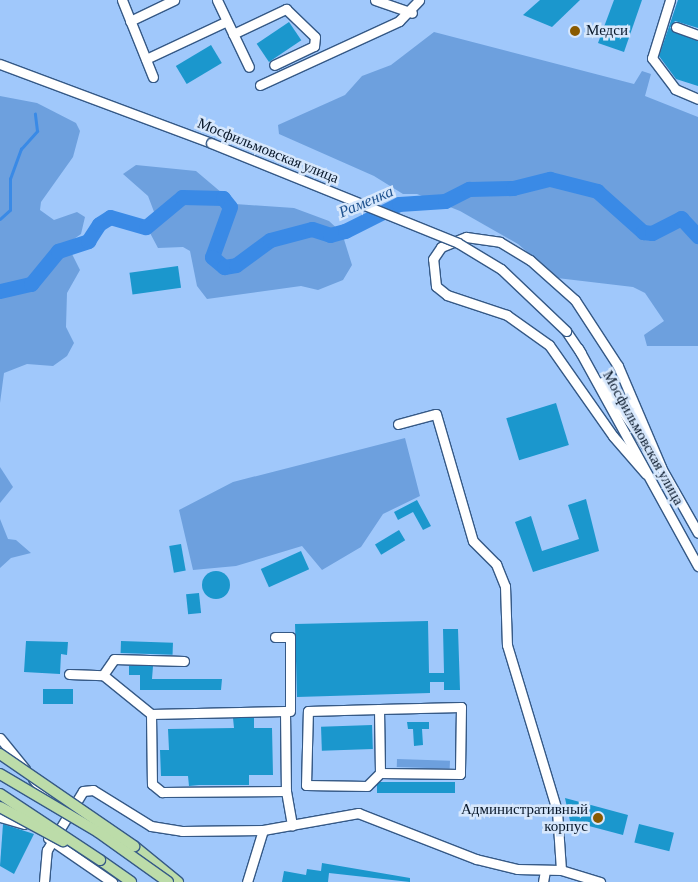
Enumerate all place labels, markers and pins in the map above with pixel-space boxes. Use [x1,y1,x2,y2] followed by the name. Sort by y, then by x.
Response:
[586,22,628,40] place label: Медси
[568,24,582,38] marker: Медси
[461,800,588,835] place label: Административный корпус
[592,812,604,824] marker: Административный корпус

